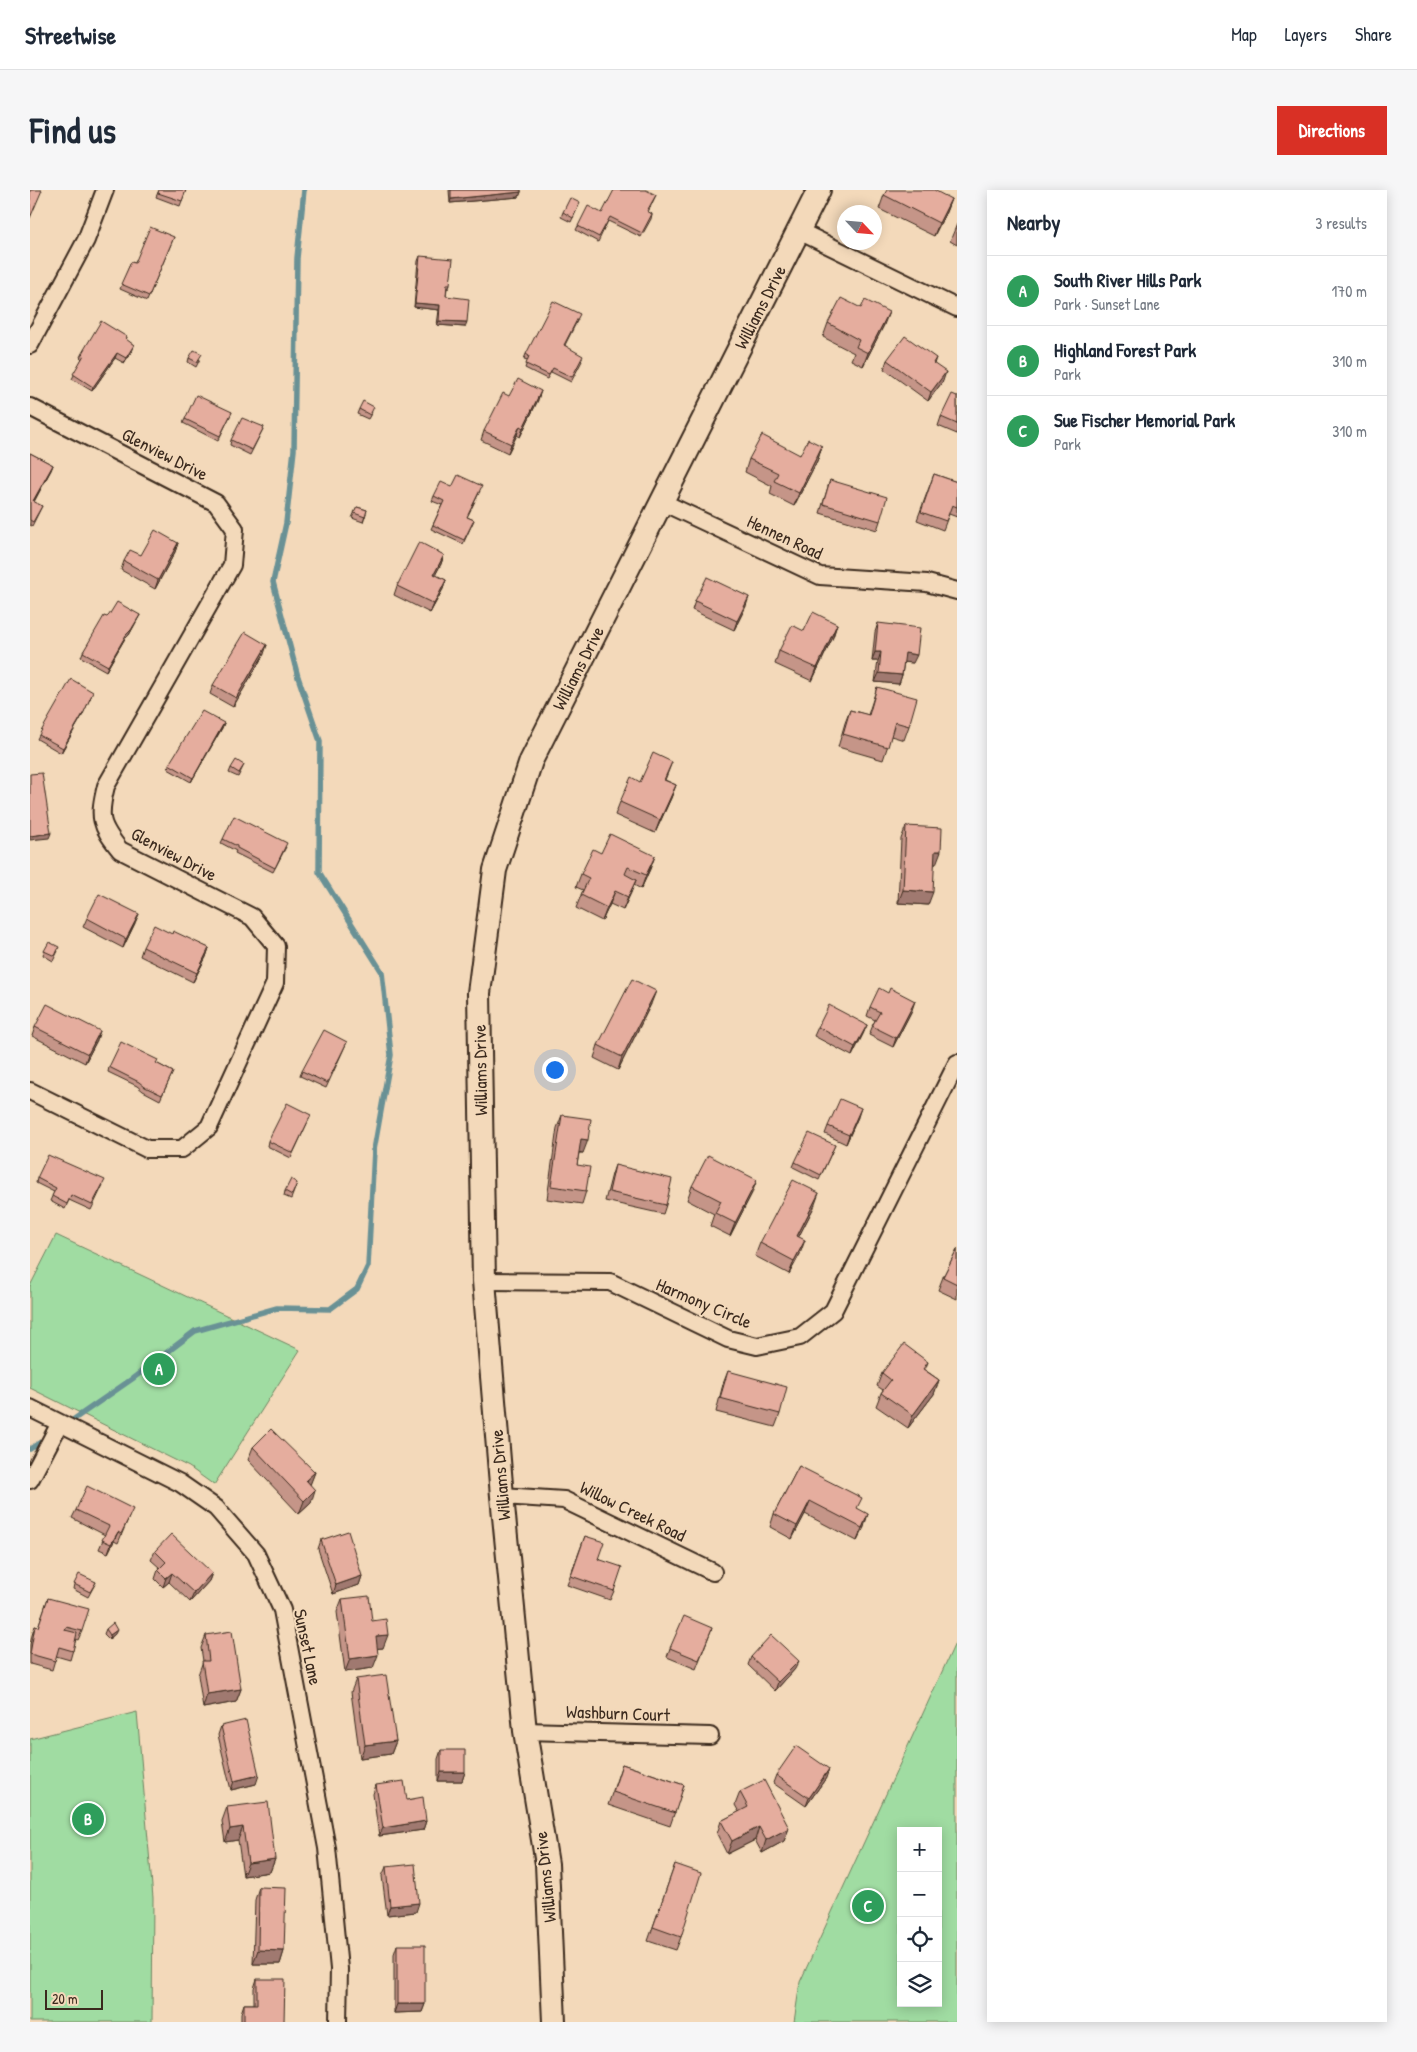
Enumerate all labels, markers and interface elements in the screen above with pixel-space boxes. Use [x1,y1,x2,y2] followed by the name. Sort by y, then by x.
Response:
[25,19,116,51] text: Streetwise
[1231,22,1257,47] text: Map
[1285,22,1327,47] text: Layers
[1355,22,1392,47] text: Share
[1277,106,1387,155] button: Directions
[30,107,116,154] text: Find us
[837,205,882,250] north arrow
[1007,208,1060,237] text: Nearby
[1315,212,1367,234] text: 3 results
[728,261,792,353] street label: Williams Drive
[1054,267,1201,293] text: South River Hills Park
[1019,280,1027,302] text: A
[1332,280,1367,302] text: 170 m
[1054,293,1160,315] text: Park · Sunset Lane
[1054,337,1196,363] text: Highland Forest Park
[1019,350,1027,372] text: B
[1332,350,1367,372] text: 310 m
[1054,363,1081,385] text: Park
[1054,407,1235,433] text: Sue Fischer Memorial Park
[1019,420,1027,442] text: C
[1332,420,1367,442] text: 310 m
[118,422,212,486] street label: Glenview Drive
[1054,433,1081,455] text: Park
[743,509,827,565] street label: Hennen Road
[546,622,610,714] street label: Williams Drive
[127,821,221,887] street label: Glenview Drive
[467,1024,493,1116] street label: Williams Drive
[542,1057,568,1083] your location
[652,1272,756,1334] street label: Harmony Circle
[143,1350,175,1388] pin: A
[484,1429,516,1521] street label: Williams Drive
[576,1475,690,1547] street label: Willow Creek Road
[288,1607,328,1687] street label: Sunset Lane
[566,1699,671,1727] street label: Washburn Court
[72,1800,104,1838] pin: B
[897,1827,942,2007] map controls
[897,1827,942,1872] button: +
[528,1830,562,1924] street label: Williams Drive
[897,1872,942,1917] button: −
[852,1887,884,1925] pin: C
[897,1917,942,1962] button: locate
[897,1962,942,2007] button: layers
[45,1987,102,2010] scale bar
[52,1989,78,2008] text: 20 m

